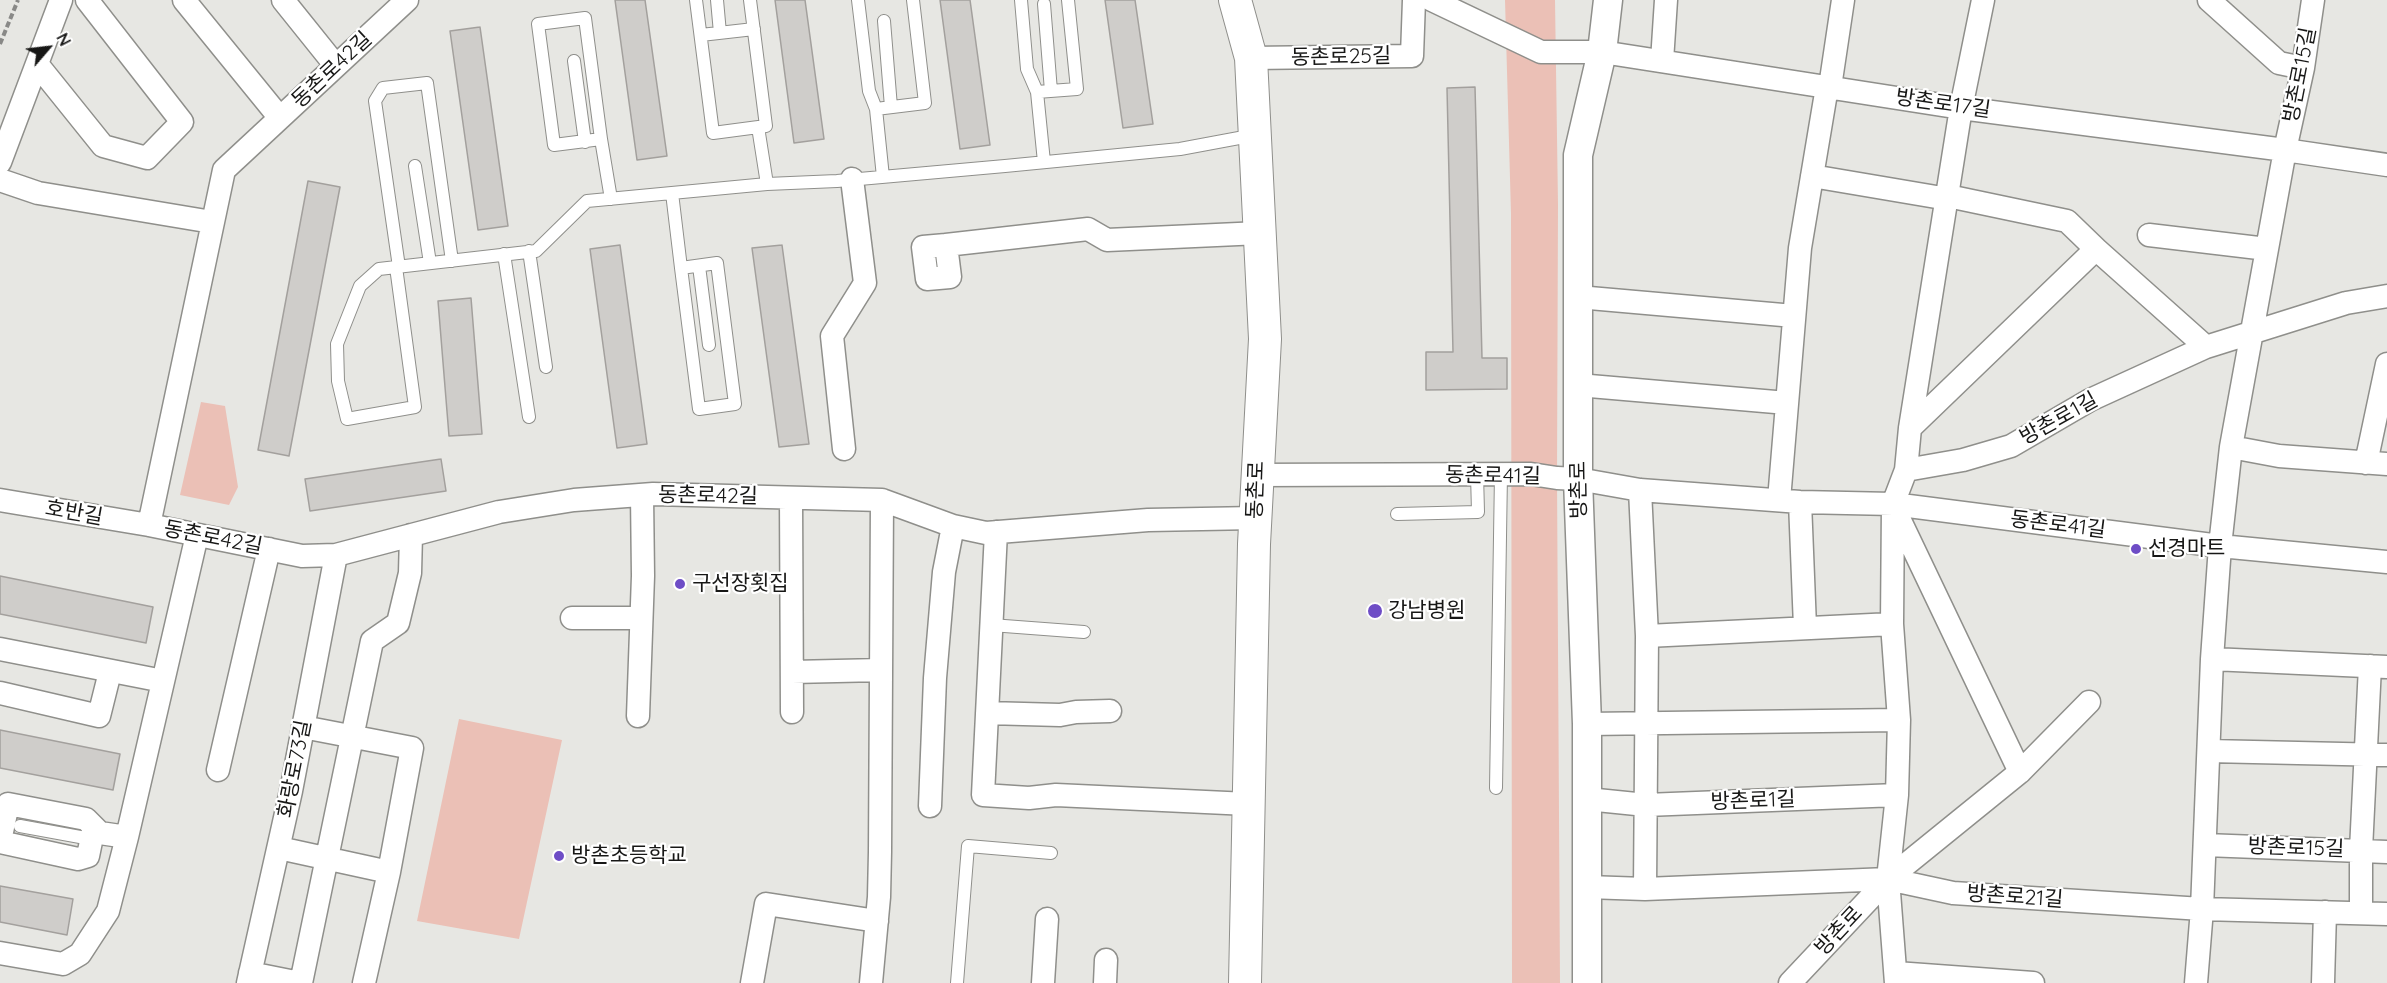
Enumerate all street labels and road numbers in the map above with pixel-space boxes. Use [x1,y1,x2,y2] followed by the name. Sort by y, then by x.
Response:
[2278,25,2322,125] street label: 방촌로15길
[287,27,377,113] street label: 동촌로42길
[1291,44,1391,70] street label: 동촌로25길
[1894,85,1992,123] street label: 방촌로17길
[2016,387,2102,451] street label: 방촌로1길
[1242,461,1270,519] street label: 동촌로
[1566,461,1592,519] street label: 방촌로
[1445,463,1541,489] street label: 동촌로41길
[658,483,758,509] street label: 동촌로42길
[43,496,105,530] street label: 호반길
[2009,507,2107,543] street label: 동촌로41길
[162,516,264,560] street label: 동촌로42길
[273,718,317,820] street label: 화랑로73길
[1710,787,1796,815] street label: 방촌로1길
[2247,834,2345,862] street label: 방촌로15길
[1966,881,2064,913] street label: 방촌로21길
[1810,901,1868,961] street label: 방촌로

